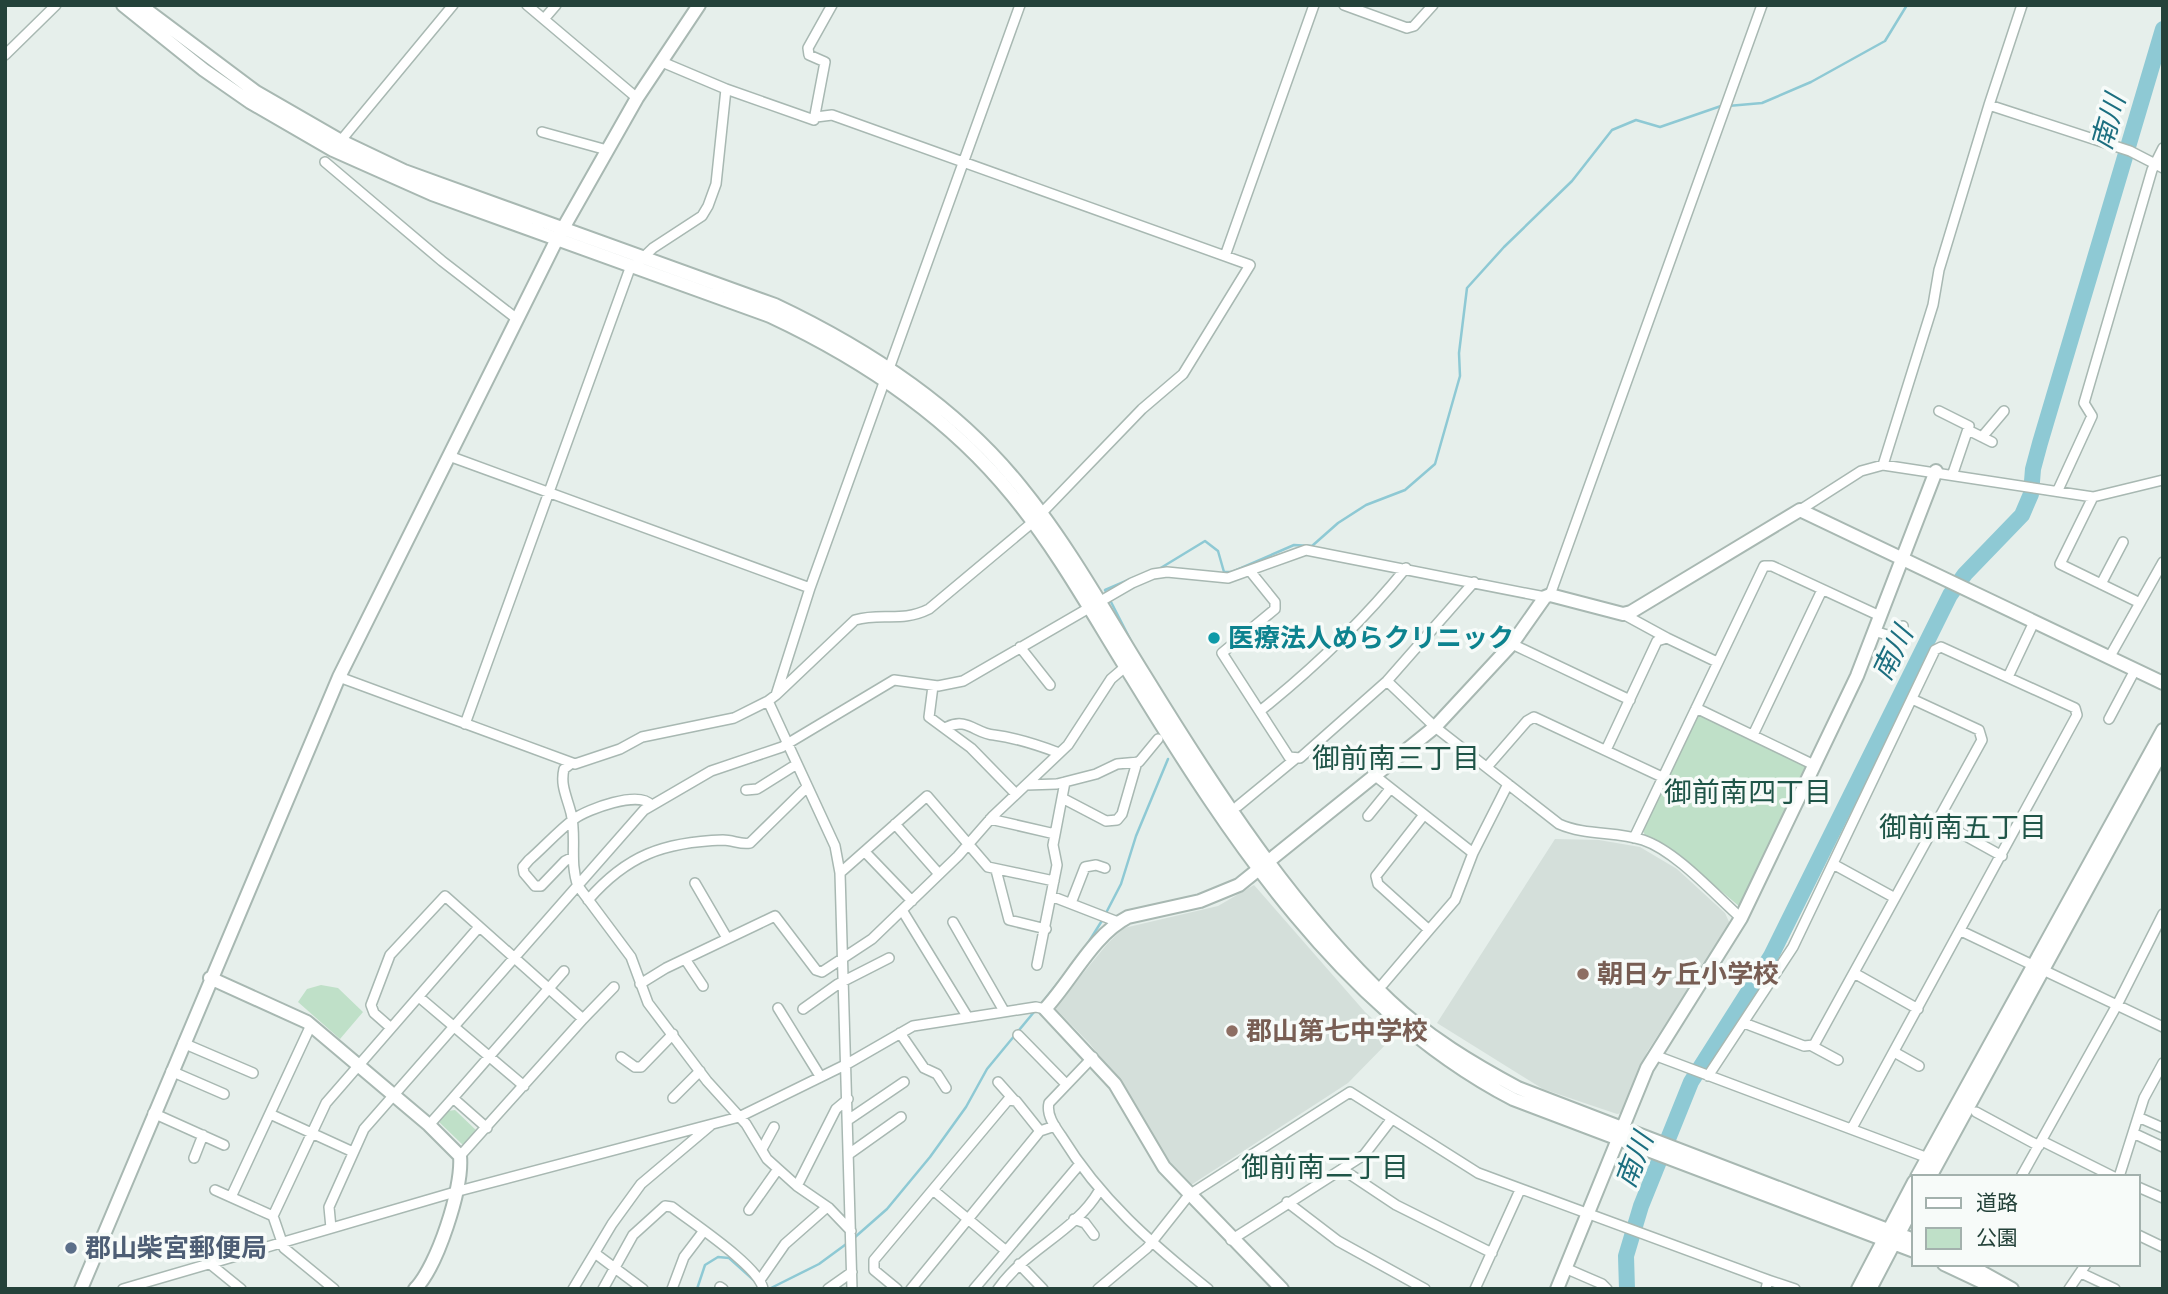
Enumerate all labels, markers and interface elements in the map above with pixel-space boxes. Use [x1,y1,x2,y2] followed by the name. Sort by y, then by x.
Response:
[2079,86,2137,155] water label: 南川
[1860,616,1924,687] water label: 南川
[1228,618,1514,657] place label: 医療法人めらクリニック
[1206,630,1222,646] marker: 医療法人めらクリニック
[1312,736,1480,779] district label: 御前南三丁目
[1664,770,1832,813] district label: 御前南四丁目
[1879,805,2047,848] district label: 御前南五丁目
[1597,954,1779,993] place label: 朝日ヶ丘小学校
[1575,966,1591,982] marker: 朝日ヶ丘小学校
[1246,1011,1428,1050] place label: 郡山第七中学校
[1224,1023,1240,1039] marker: 郡山第七中学校
[1603,1123,1665,1194] water label: 南川
[1241,1145,1409,1188] district label: 御前南二丁目
[1912,1175,2140,1266] legend
[1976,1186,2018,1218] text: 道路
[1976,1221,2018,1253] text: 公園
[85,1228,267,1267] place label: 郡山柴宮郵便局
[63,1240,79,1256] marker: 郡山柴宮郵便局

